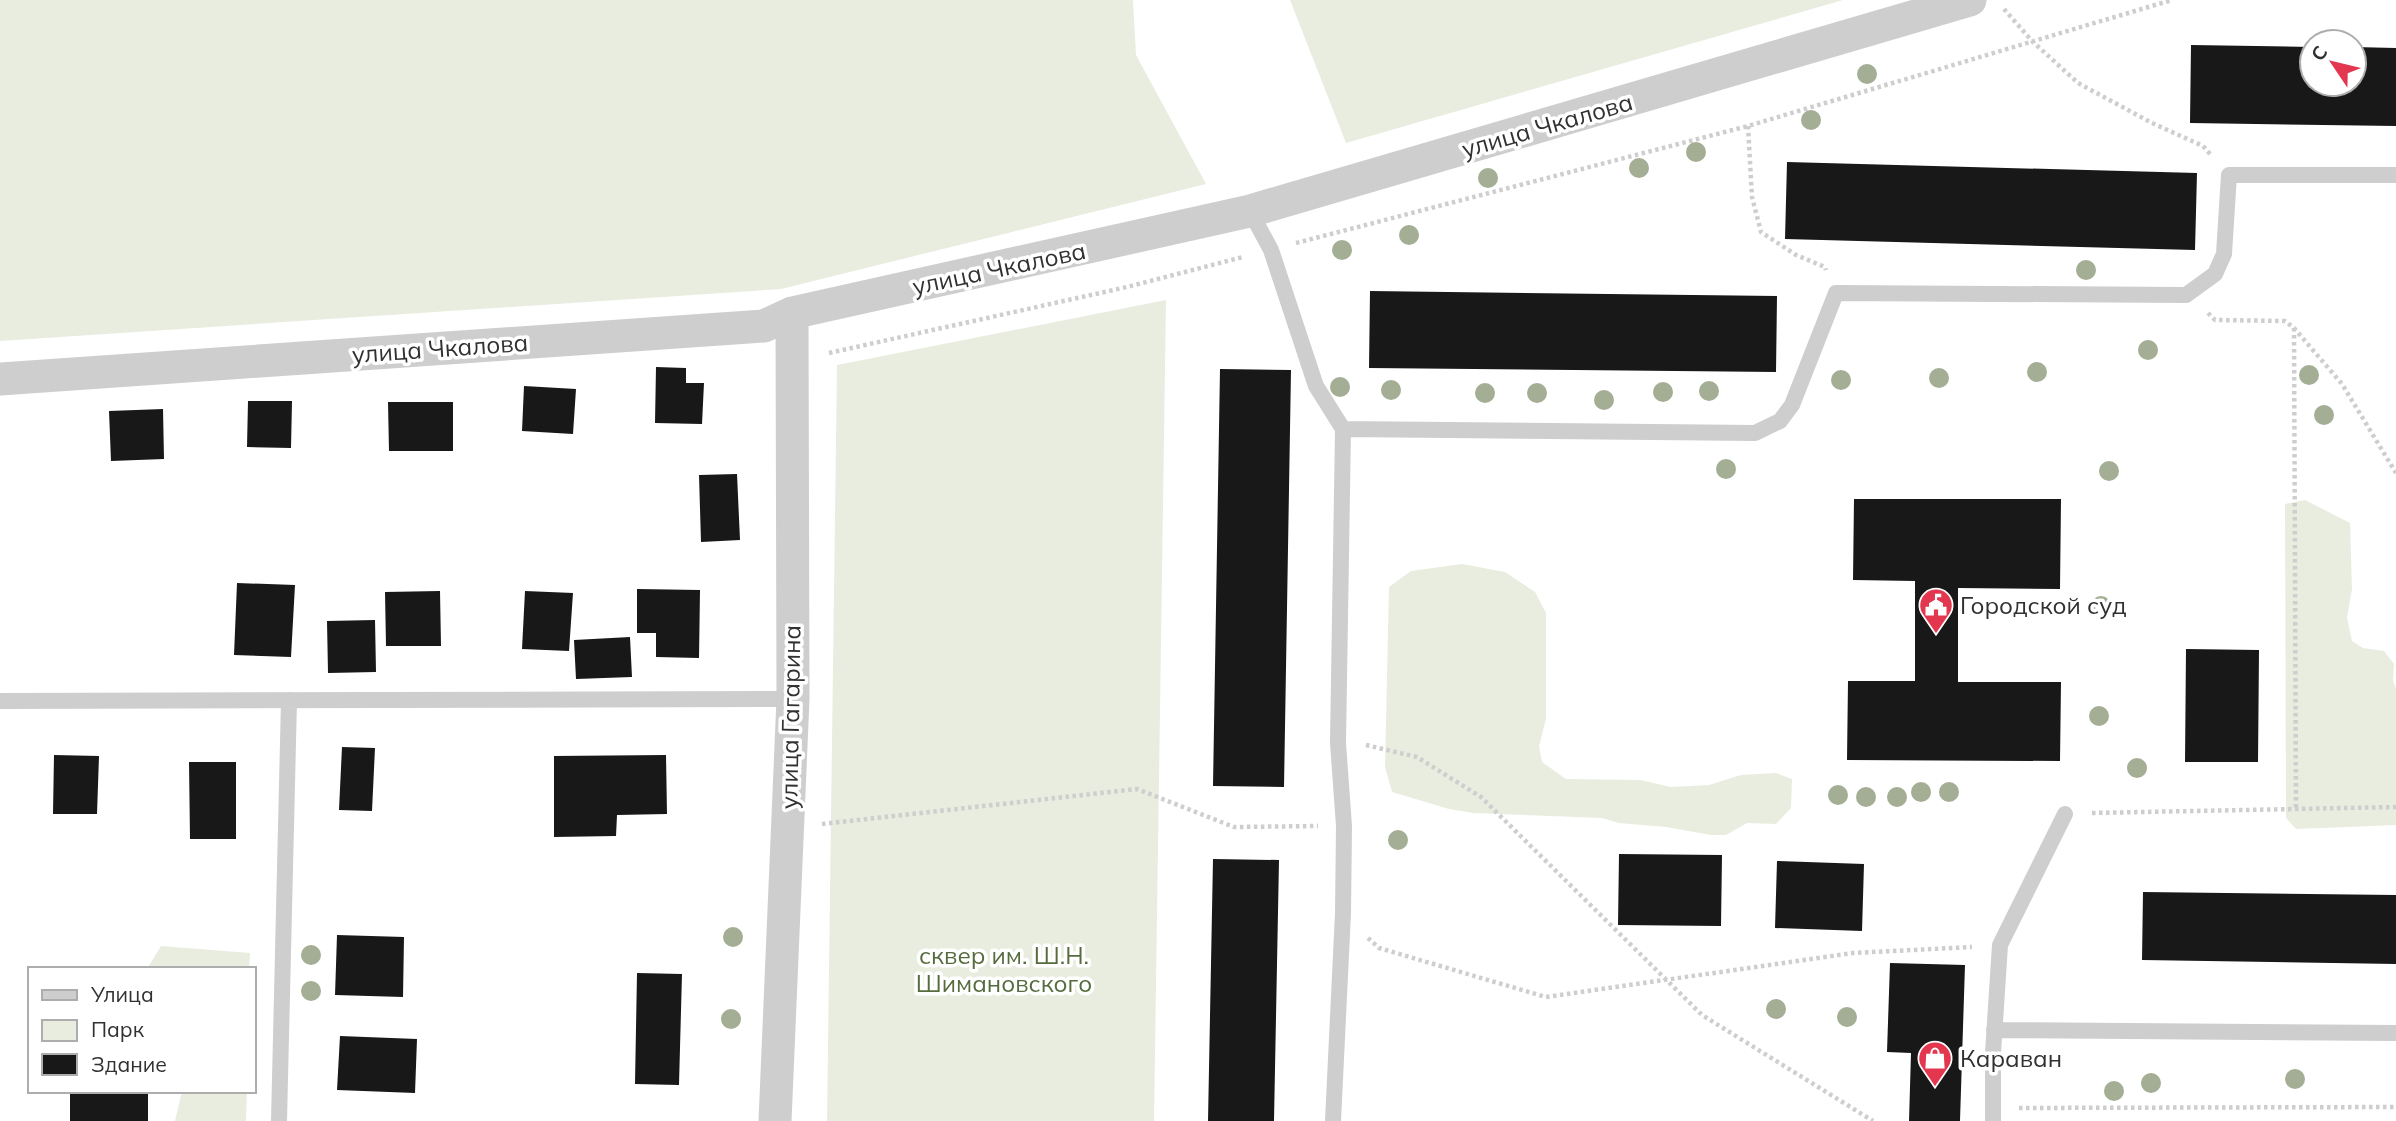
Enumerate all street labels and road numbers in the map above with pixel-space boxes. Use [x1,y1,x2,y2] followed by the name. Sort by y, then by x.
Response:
[1458,86,1636,164] street label: улица Чкалова
[910,235,1088,301] street label: улица Чкалова
[351,327,529,369] street label: улица Чкалова
[773,625,807,809] street label: улица Гагарина

